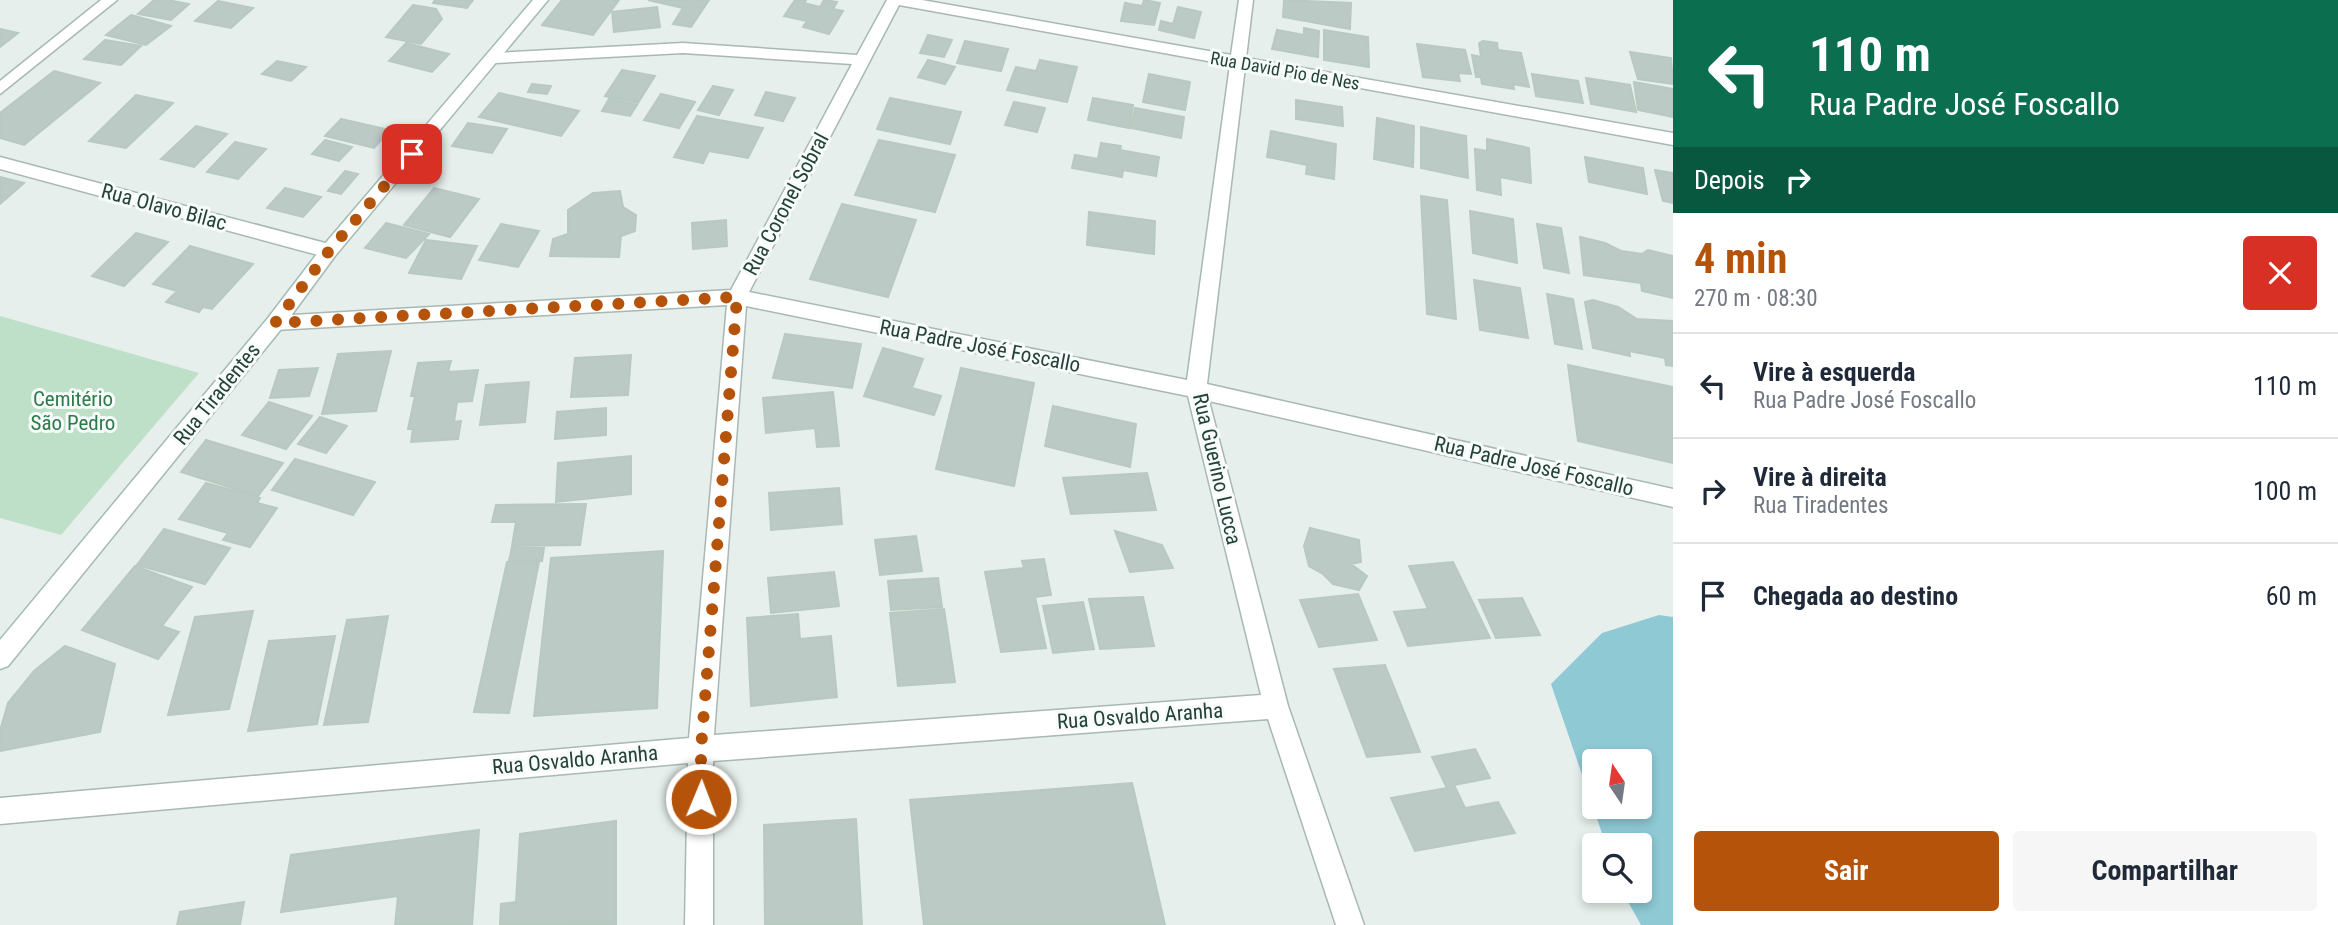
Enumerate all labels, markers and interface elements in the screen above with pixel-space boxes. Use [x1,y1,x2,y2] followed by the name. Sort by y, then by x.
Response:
[1809,26,1931,83] text: 110 m
[1694,28,1785,119] icon: left
[1209,47,1361,94] street label: Rua David Pio de Nes
[1809,85,2120,123] text: Rua Padre José Foscallo
[382,124,442,184] pin
[738,129,834,279] street label: Rua Coronel Sobral
[393,135,431,173] icon: arrive
[1779,161,1817,199] icon: right
[1694,165,1765,195] text: Depois
[99,179,229,235] street label: Rua Olavo Bilac
[1694,234,1787,283] text: 4 min
[2243,236,2317,310] button: close
[1694,285,1818,312] text: 270 m · 08:30
[878,315,1082,377] street label: Rua Padre José Foscallo
[169,338,265,450] street label: Rua Tiradentes
[1753,357,1916,387] text: Vire à esquerda
[1694,367,1732,405] icon: left
[2253,371,2317,401] text: 110 m
[31,387,115,435] park label: Cemitério São Pedro
[1753,387,1976,414] text: Rua Padre José Foscallo
[1188,391,1246,547] street label: Rua Guerino Lucca
[1432,431,1636,501] street label: Rua Padre José Foscallo
[1753,462,1887,492] text: Vire à direita
[1694,472,1732,510] icon: right
[2253,476,2317,506] text: 100 m
[1753,492,1888,519] text: Rua Tiradentes
[1694,577,1732,615] icon: arrive
[1753,581,1958,611] text: Chegada ao destino
[2266,581,2317,611] text: 60 m
[1056,698,1224,734] street label: Rua Osvaldo Aranha
[491,741,659,779] street label: Rua Osvaldo Aranha
[1582,749,1652,819] north arrow
[1582,749,1652,903] map controls
[664,762,738,836] position arrow
[1694,831,1999,911] button: Sair
[2013,831,2317,911] button: Compartilhar
[1582,833,1652,903] button: search

